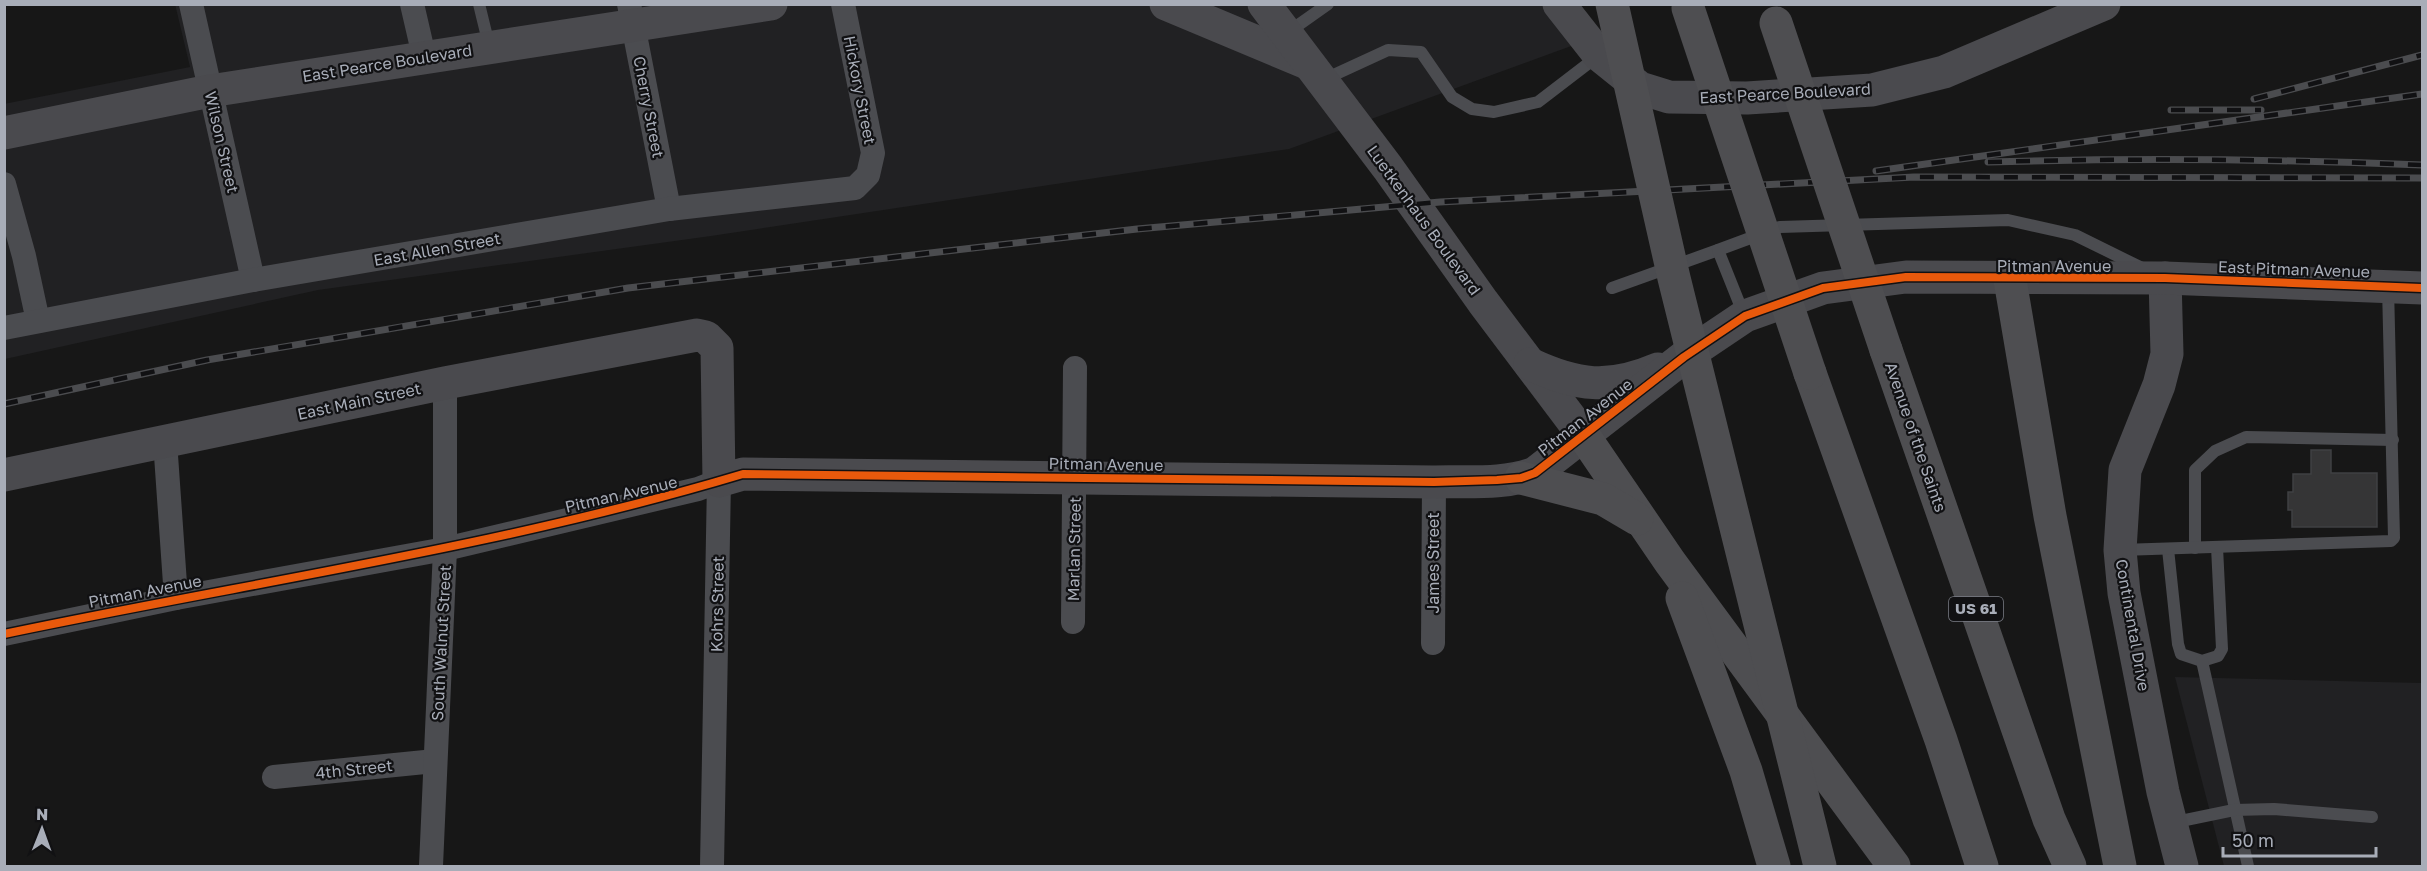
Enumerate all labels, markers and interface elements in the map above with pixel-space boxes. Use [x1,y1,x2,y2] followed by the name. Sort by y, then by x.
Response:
[840,34,880,146] street label: Hickory Street
[301,40,473,86] street label: East Pearce Boulevard
[629,54,669,160] street label: Cherry Street
[1699,79,1871,107] street label: East Pearce Boulevard
[201,89,243,195] street label: Wilson Street
[1363,141,1485,299] street label: Luetkenhaus Boulevard
[372,228,502,270] street label: East Allen Street
[1997,256,2111,276] street label: Pitman Avenue
[2218,256,2370,282] street label: East Pitman Avenue
[1881,359,1951,515] street label: Avenue of the Saints
[1534,374,1636,460] street label: Pitman Avenue
[295,378,423,424] street label: East Main Street
[1048,453,1164,475] street label: Pitman Avenue
[563,471,679,517] street label: Pitman Avenue
[1063,497,1085,601] street label: Marlan Street
[1423,512,1443,614] street label: James Street
[706,556,728,652] street label: Kohrs Street
[2112,557,2154,693] street label: Continental Drive
[427,565,455,721] street label: South Walnut Street
[87,570,203,612] street label: Pitman Avenue
[1949,597,2003,621] road number: US 61
[314,755,394,783] street label: 4th Street
[12,799,72,859] north arrow
[36,804,49,824] text: N
[2223,820,2376,858] scale bar
[2232,829,2274,851] text: 50 m

